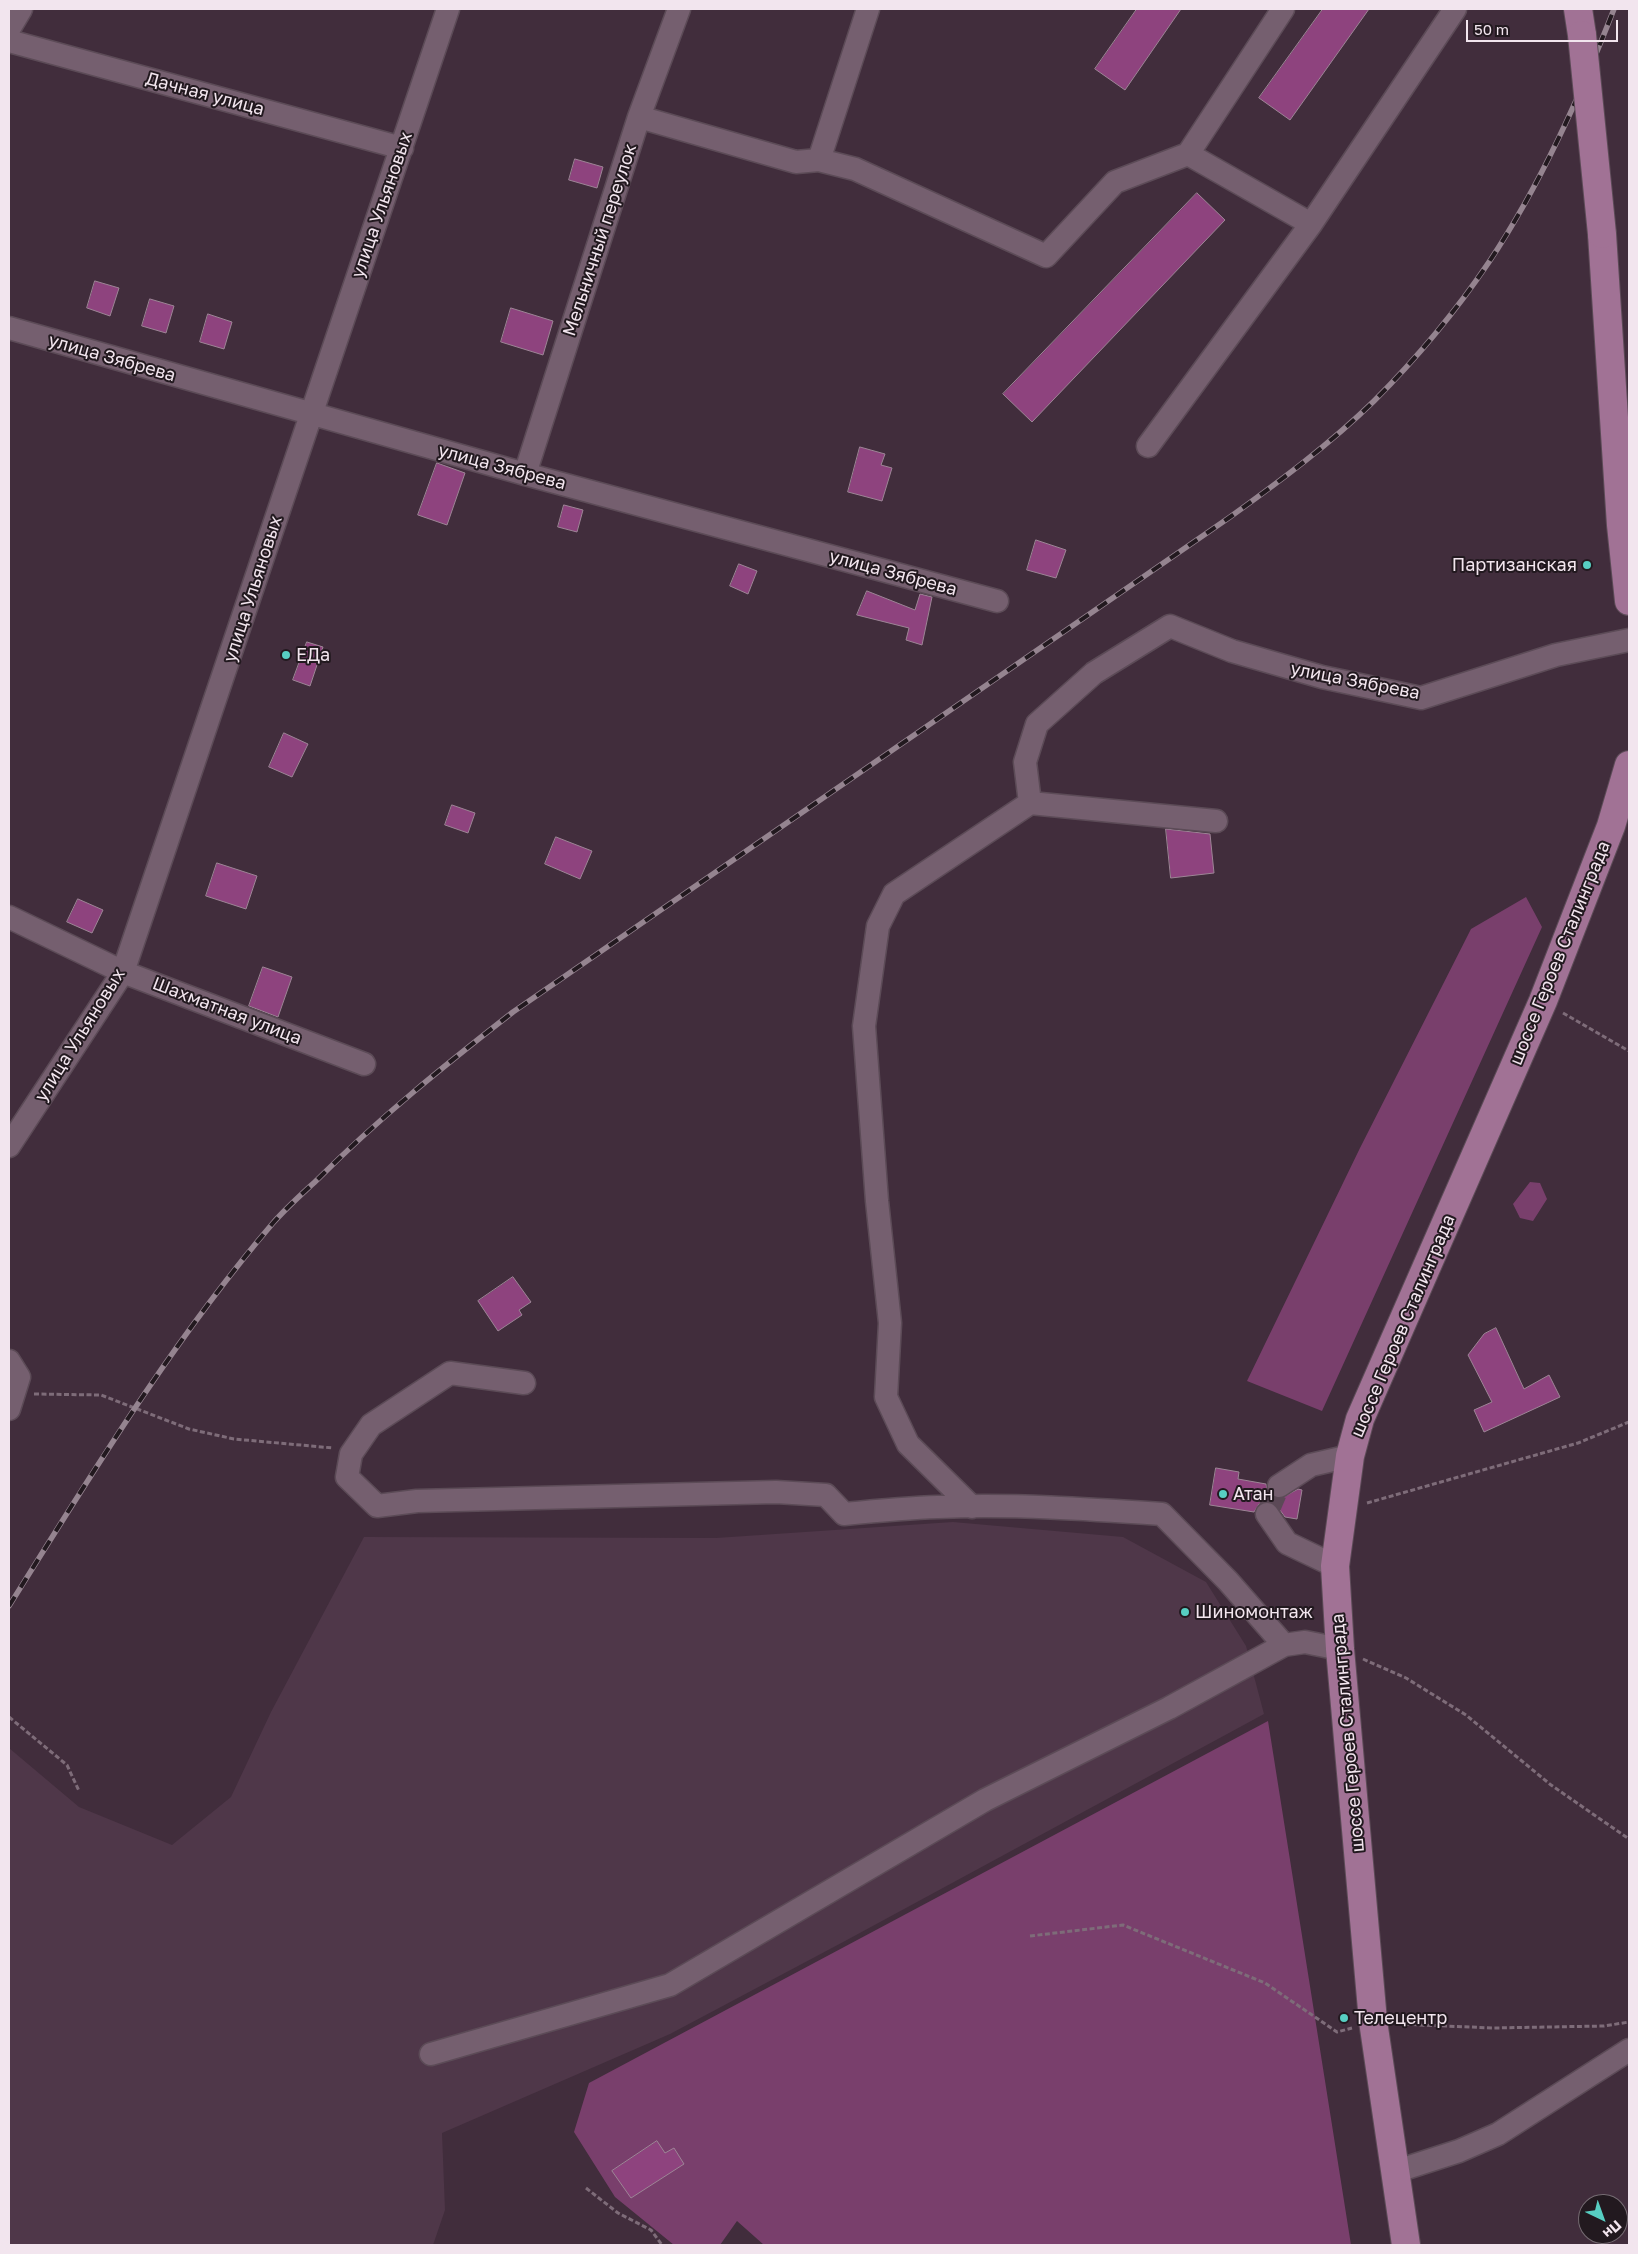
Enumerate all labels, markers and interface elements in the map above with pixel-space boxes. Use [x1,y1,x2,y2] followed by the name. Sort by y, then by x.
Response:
[1468,10,1620,42] scale bar
[1474,20,1509,38] text: 50 m
[143,68,267,120] street label: Дачная улица
[347,129,417,281] street label: улица Ульяновых
[559,141,641,339] street label: Мельничный переулок
[46,330,178,386] street label: улица Зябрева
[436,440,568,494] street label: улица Зябрева
[219,513,287,665] street label: улица Ульяновых
[827,546,959,600] street label: улица Зябрева
[1452,554,1577,576] place label: Партизанская
[1581,559,1593,571] marker: Партизанская
[296,644,330,666] place label: ЕДа
[280,649,292,661] marker: ЕДа
[1288,658,1422,704] street label: улица Зябрева
[1505,838,1615,1068] street label: шоссе Героев Сталинграда
[30,964,130,1106] street label: улица Ульяновых
[149,973,305,1049] street label: Шахматная улица
[1346,1212,1460,1440] street label: шоссе Героев Сталинграда
[1233,1483,1274,1505] place label: Атан
[1217,1488,1229,1500] marker: Атан
[1195,1601,1313,1623] place label: Шиномонтаж
[1179,1606,1191,1618] marker: Шиномонтаж
[1327,1613,1369,1853] street label: шоссе Героев Сталинграда
[1354,2007,1447,2029] place label: Телецентр
[1338,2012,1350,2024] marker: Телецентр
[1578,2194,1628,2244] north arrow
[1600,2217,1625,2242] text: Пн

